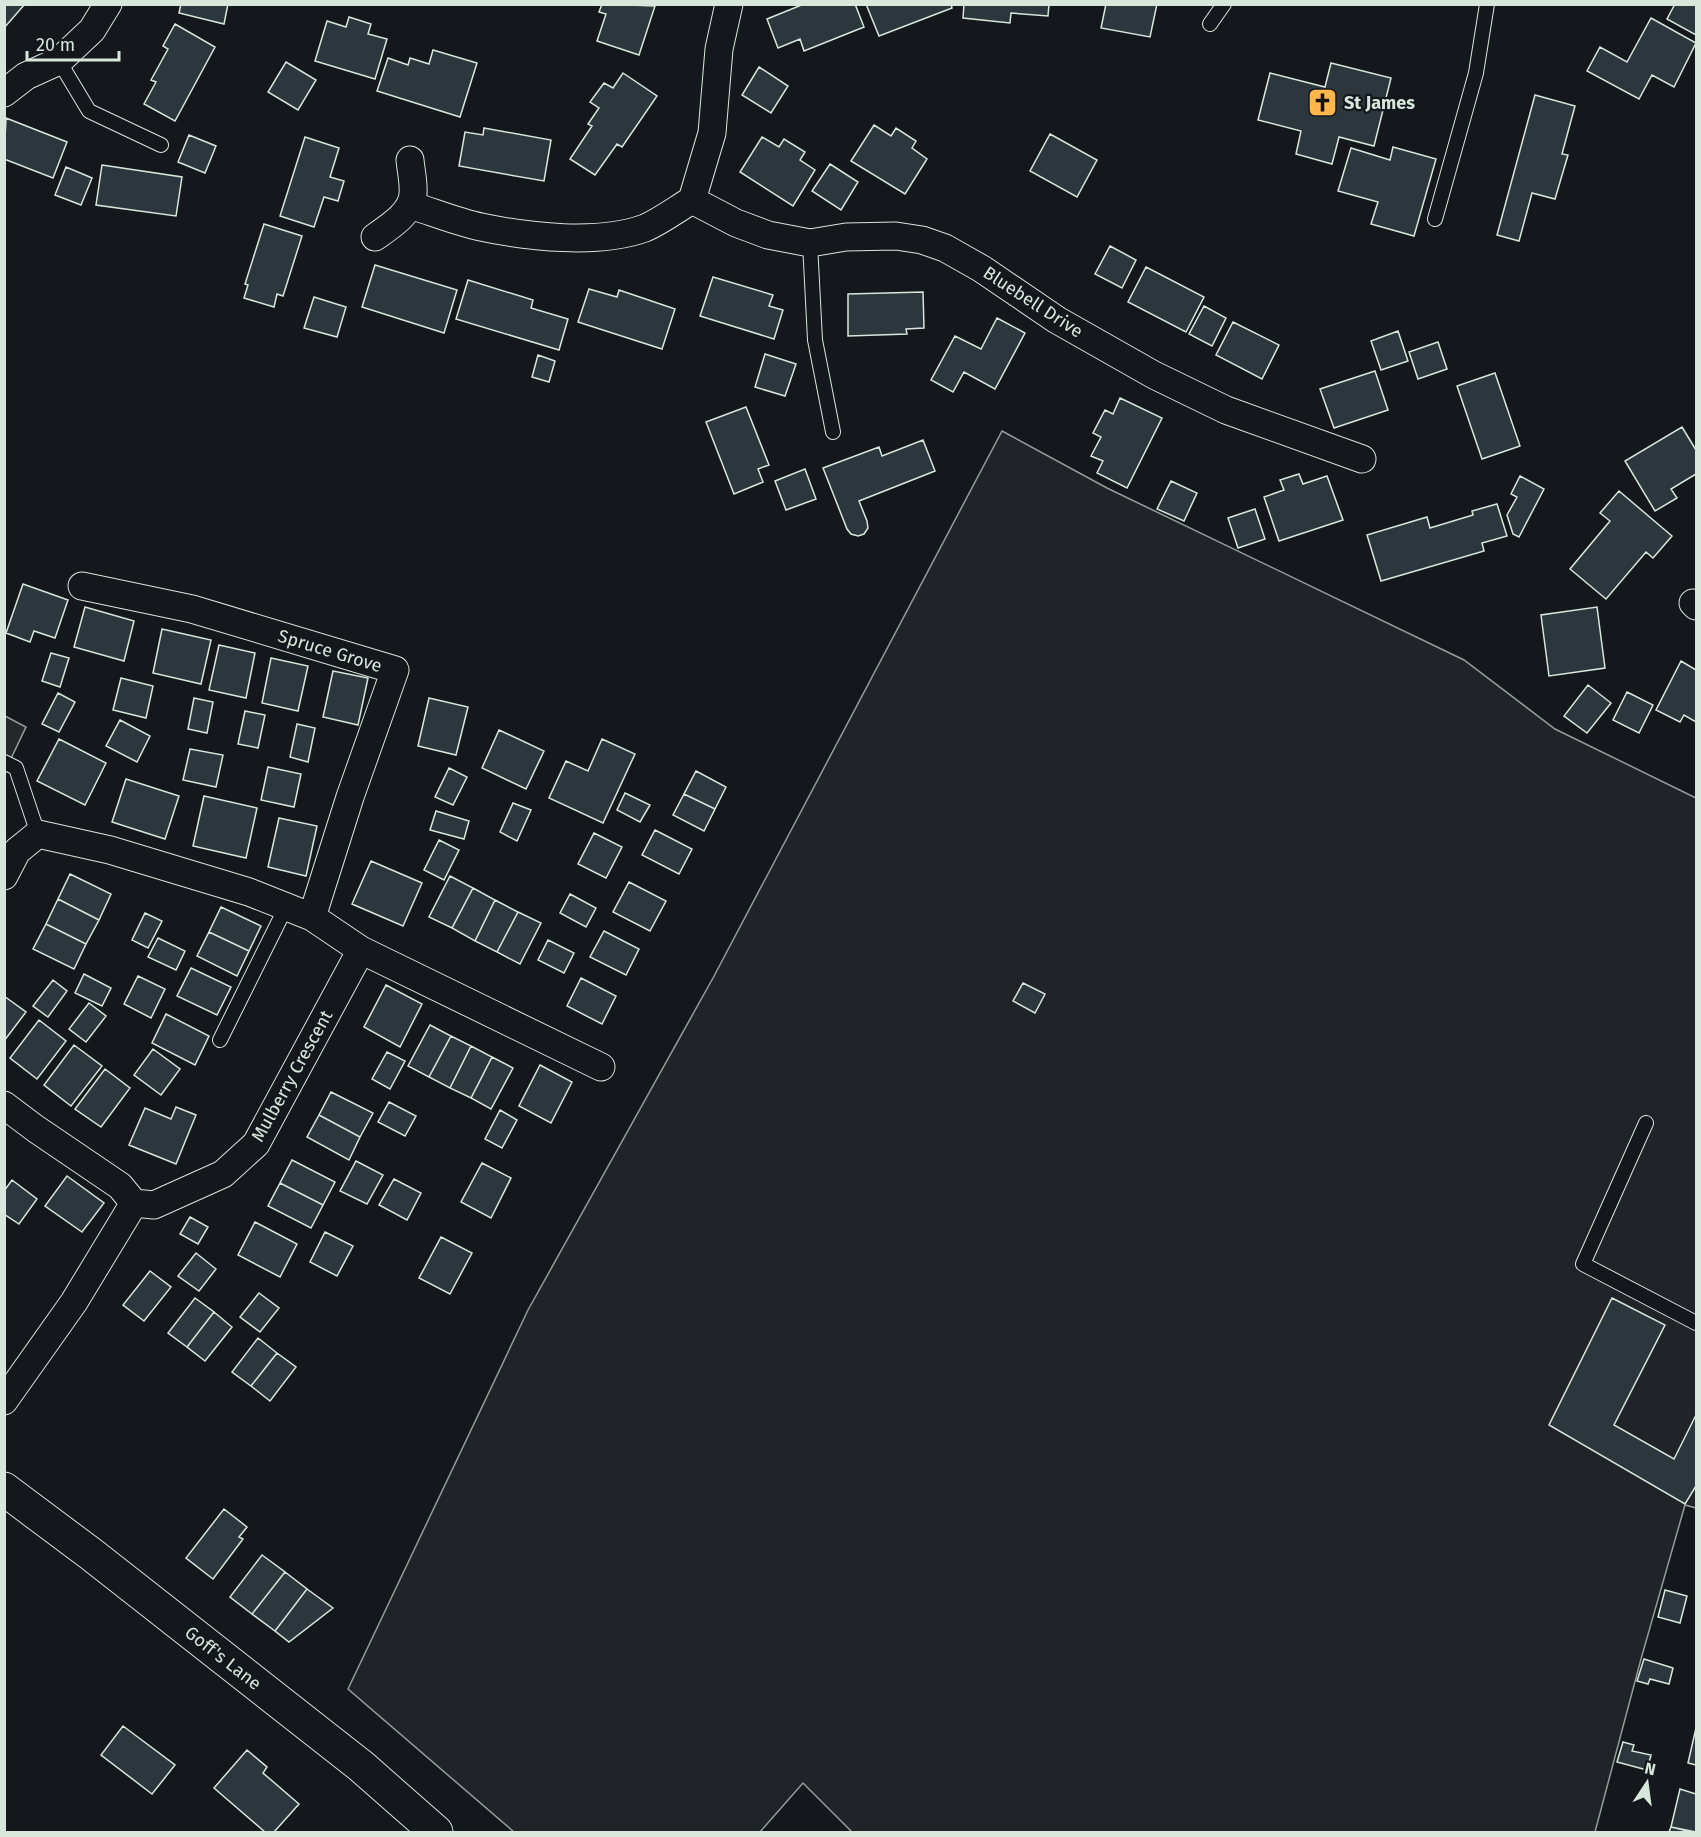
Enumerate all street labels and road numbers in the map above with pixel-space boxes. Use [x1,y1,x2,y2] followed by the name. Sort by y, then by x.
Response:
[979,262,1087,342] street label: Bluebell Drive
[275,625,385,677] street label: Spruce Grove
[247,1006,338,1146] street label: Mulberry Crescent
[180,1621,266,1695] street label: Goff's Lane

